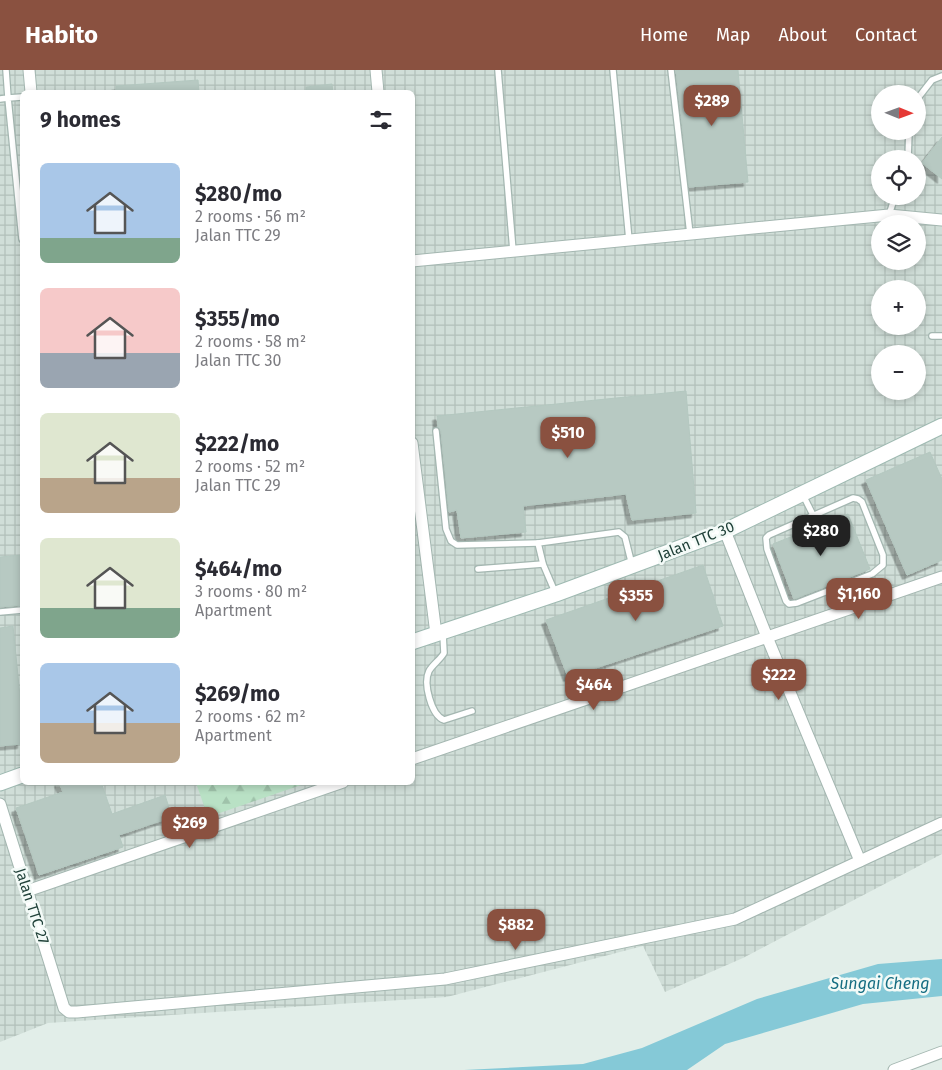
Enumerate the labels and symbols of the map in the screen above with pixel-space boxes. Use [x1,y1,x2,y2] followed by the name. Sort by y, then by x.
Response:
[682,85,742,127] pin: $289
[871,85,926,140] north arrow
[538,416,598,459] pin: $510
[791,514,851,557] pin: $280
[655,517,737,565] street label: Jalan TTC 30
[818,578,900,620] pin: $1,160
[606,580,666,622] pin: $355
[749,658,809,701] pin: $222
[564,668,624,711] pin: $464
[160,806,220,849] pin: $269
[11,866,53,947] street label: Jalan TTC 27
[486,908,546,951] pin: $882
[830,974,929,993] water label: Sungai Cheng

